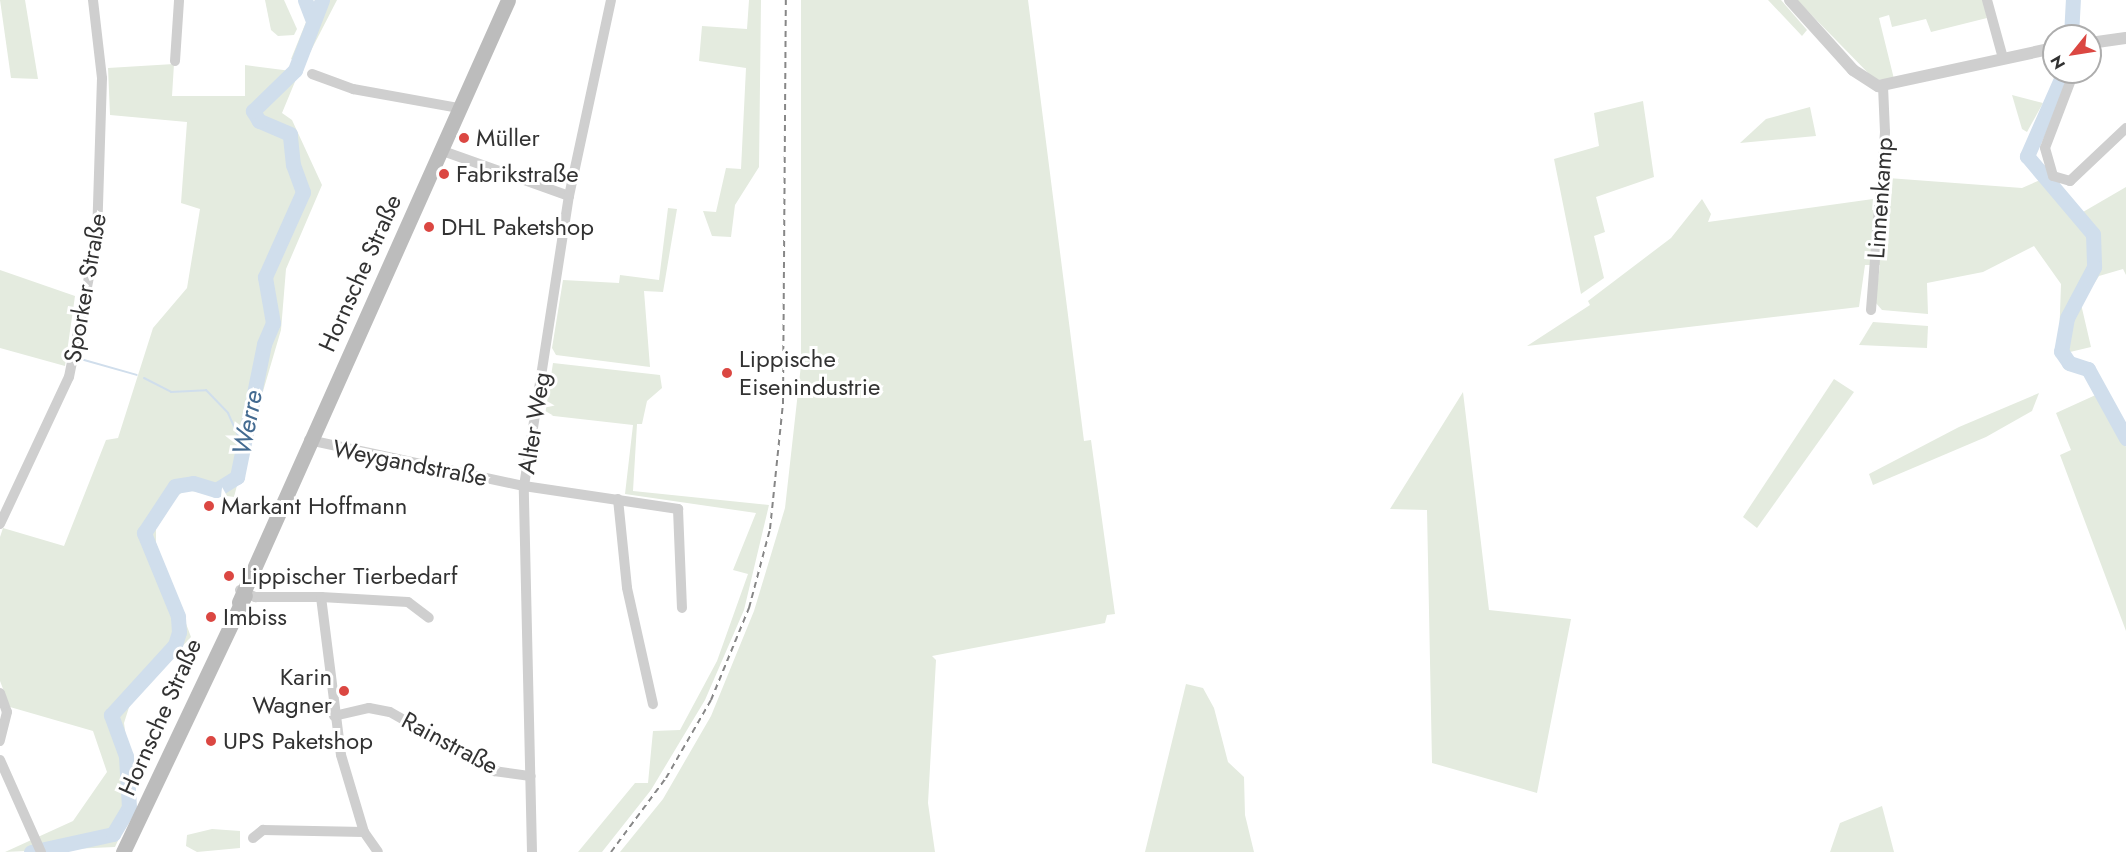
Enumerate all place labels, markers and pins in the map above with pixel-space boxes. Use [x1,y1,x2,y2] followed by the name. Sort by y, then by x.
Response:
[476,124,540,152] place label: Müller
[457,131,471,145] marker: Müller
[456,160,579,188] place label: Fabrikstraße
[437,167,451,181] marker: Fabrikstraße
[441,213,594,241] place label: DHL Paketshop
[422,220,436,234] marker: DHL Paketshop
[739,345,880,401] place label: Lippische Eisenindustrie
[720,366,734,380] marker: Lippische Eisenindustrie
[221,492,407,520] place label: Markant Hoffmann
[202,499,216,513] marker: Markant Hoffmann
[241,562,458,590] place label: Lippischer Tierbedarf
[222,569,236,583] marker: Lippischer Tierbedarf
[223,603,287,631] place label: Imbiss
[204,610,218,624] marker: Imbiss
[252,663,332,719] place label: Karin Wagner
[337,684,351,698] marker: Karin Wagner
[223,727,373,755] place label: UPS Paketshop
[204,734,218,748] marker: UPS Paketshop

